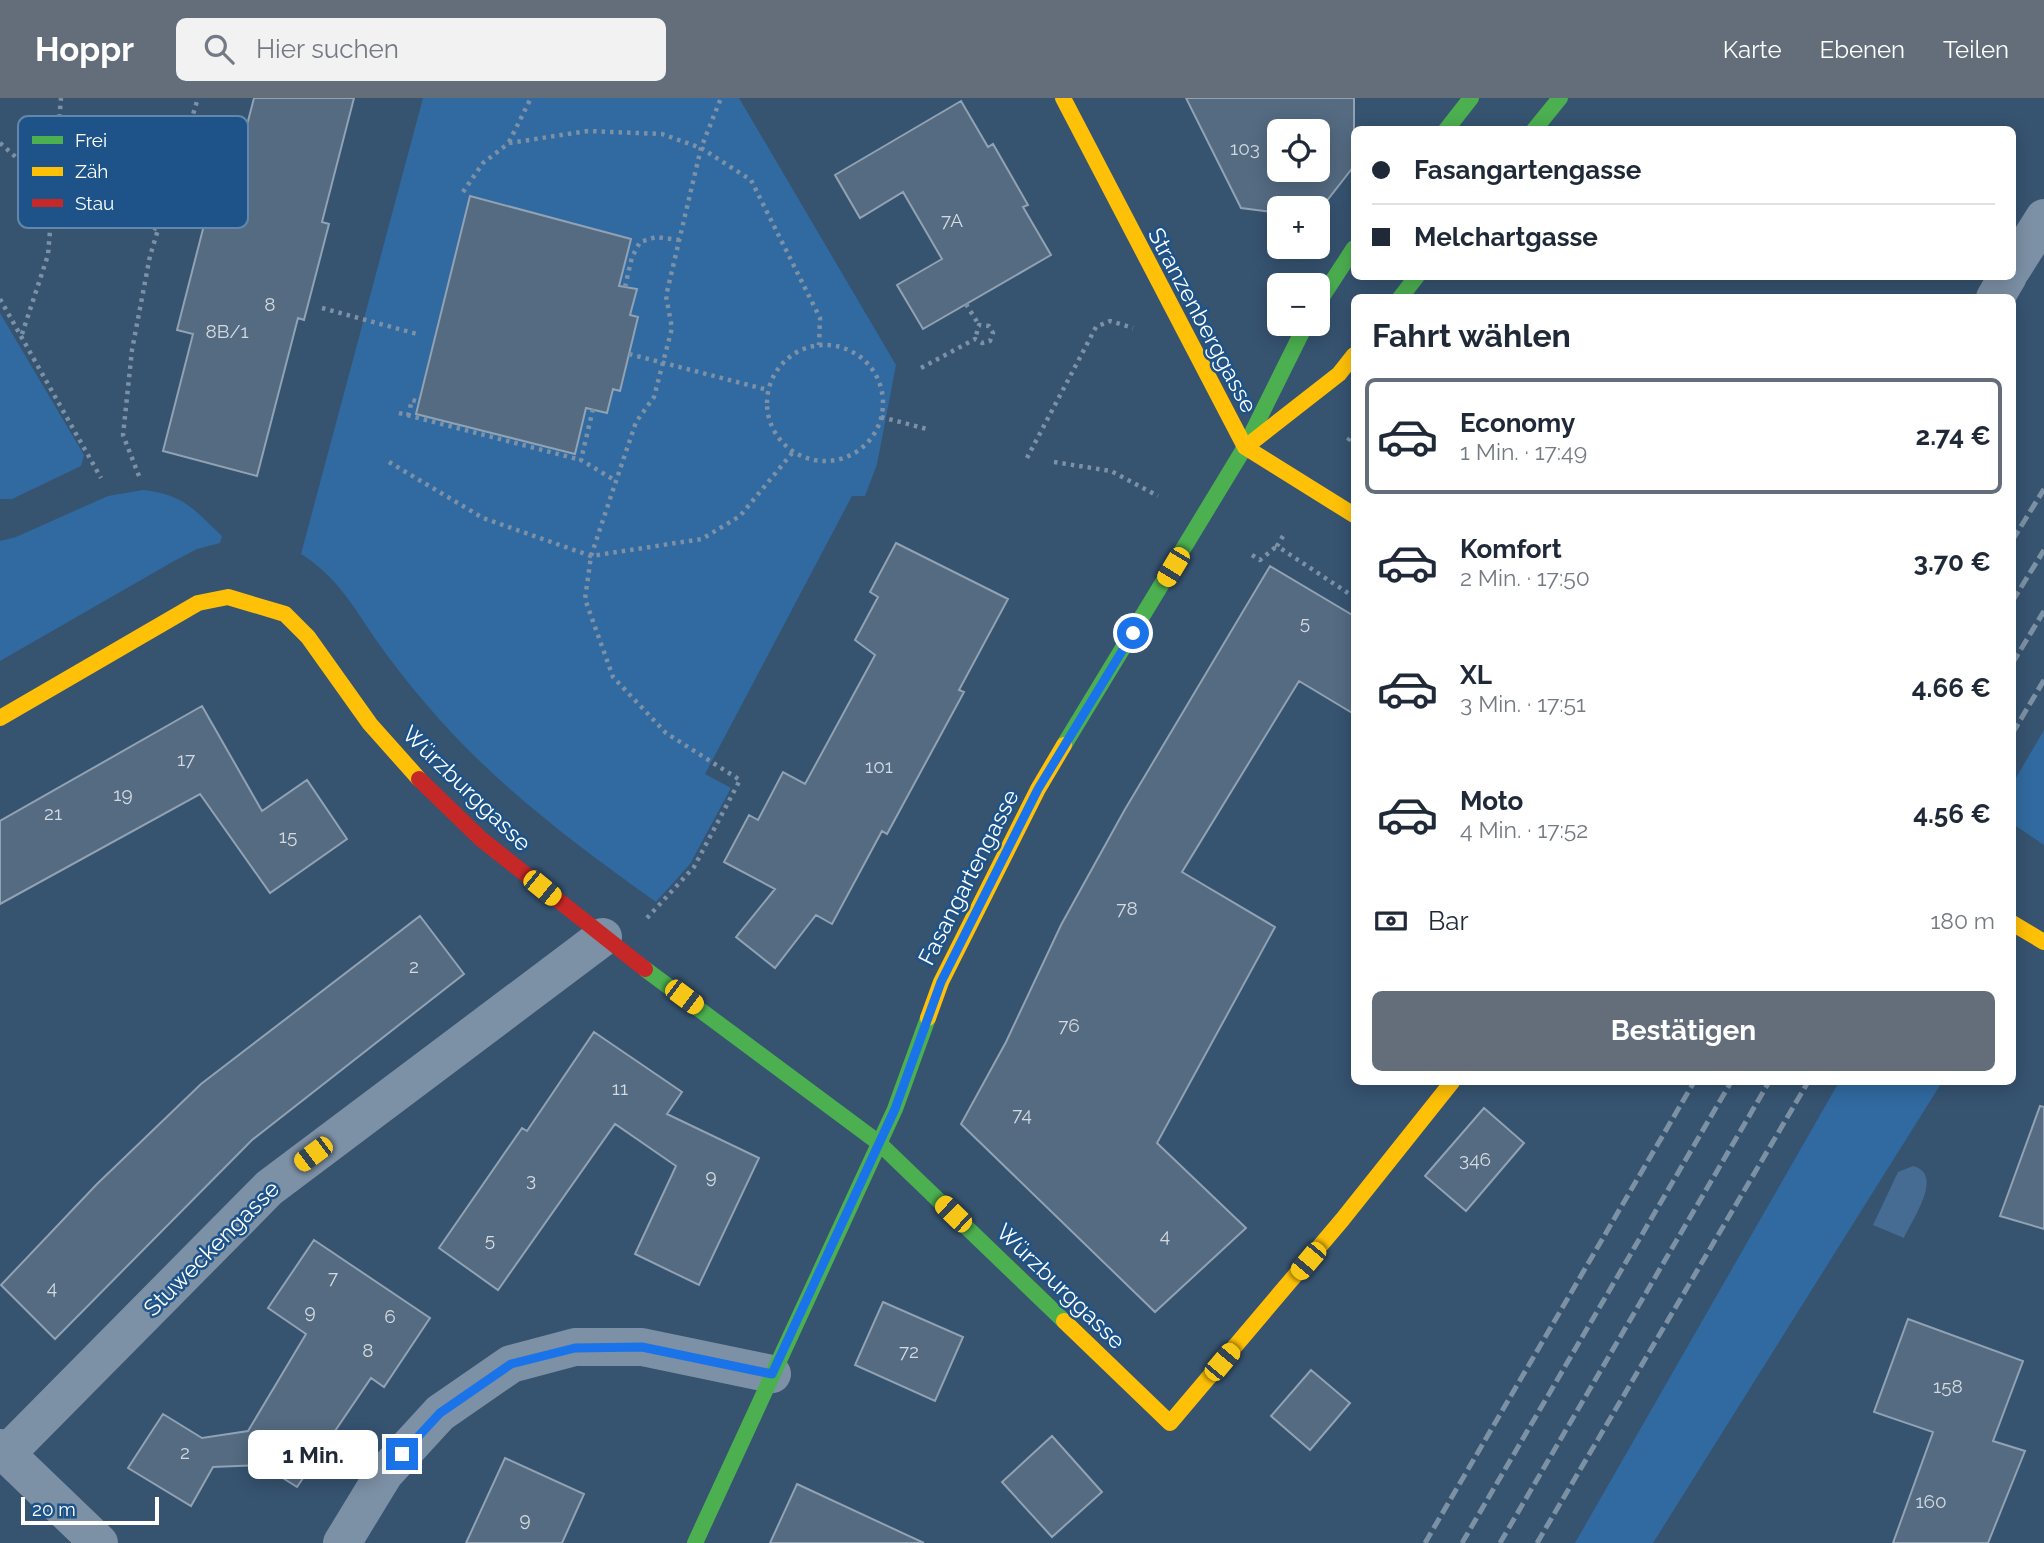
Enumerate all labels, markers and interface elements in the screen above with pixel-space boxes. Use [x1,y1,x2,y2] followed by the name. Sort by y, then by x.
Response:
[176,18,666,81] search box
[35,30,134,69] text: Hoppr
[200,30,238,68] icon: search
[256,34,399,64] text: Hier suchen
[1723,35,1782,64] text: Karte
[1820,35,1905,64] text: Ebenen
[1943,35,2009,64] text: Teilen
[18,116,248,228] legend
[1267,119,1330,336] map controls
[1267,119,1330,182] button: locate
[75,129,107,151] text: Frei
[1230,137,1260,159] house number: 103
[1414,155,1641,185] text: Fasangartengasse
[75,160,108,182] text: Zäh
[75,192,114,214] text: Stau
[1267,196,1330,259] button: +
[941,209,963,231] house number: 7A
[1414,222,1598,252] text: Melchartgasse
[1143,223,1263,417] street label: Stranzenberggasse
[1267,273,1330,336] button: −
[264,293,276,315] house number: 8
[1372,317,1571,354] text: Fahrt wählen
[205,320,249,342] house number: 8B/1
[1376,405,1439,468] icon: car
[1460,408,1575,438] text: Economy
[1916,421,1991,451] text: 2.74 €
[1460,438,1587,465] text: 1 Min. · 17:49
[1376,531,1439,594] icon: car
[1460,534,1562,564] text: Komfort
[1154,544,1193,590] car
[1914,547,1991,577] text: 3.70 €
[1460,564,1590,591] text: 2 Min. · 17:50
[1300,611,1310,633] house number: 5
[1117,617,1149,649] route start
[1376,657,1439,720] icon: car
[1460,660,1492,690] text: XL
[1912,673,1991,703] text: 4.66 €
[1460,690,1586,717] text: 3 Min. · 17:51
[397,720,537,856] street label: Würzburggasse
[177,748,195,770] house number: 17
[865,755,893,777] house number: 101
[113,783,133,805] house number: 19
[1376,783,1439,846] icon: car
[912,785,1024,969] street label: Fasangartengasse
[1460,786,1523,816] text: Moto
[1913,799,1991,829] text: 4.56 €
[44,802,62,824] house number: 21
[1460,816,1588,843] text: 4 Min. · 17:52
[279,825,297,847] house number: 15
[520,867,565,909] car
[1116,897,1138,919] house number: 78
[1372,902,1410,940] icon: cash
[1428,906,1469,936] text: Bar
[1930,907,1995,934] text: 180 m
[409,955,419,977] house number: 2
[661,976,708,1018] car
[1372,991,1995,1071] button: Bestätigen
[1058,1014,1080,1036] house number: 76
[612,1077,628,1099] house number: 11
[1012,1103,1032,1125] house number: 74
[290,1133,337,1175] car
[1459,1148,1491,1170] house number: 346
[705,1165,717,1187] house number: 9
[526,1168,536,1190] house number: 3
[138,1175,284,1321] street label: Stuweckengasse
[931,1192,976,1236] car
[991,1218,1131,1354] street label: Würzburggasse
[1160,1224,1170,1246] house number: 4
[485,1228,495,1250] house number: 5
[1287,1238,1330,1284] car
[328,1266,338,1288] house number: 7
[47,1276,57,1298] house number: 4
[304,1300,316,1322] house number: 9
[384,1305,396,1327] house number: 6
[362,1339,374,1361] house number: 8
[1201,1339,1244,1385] car
[899,1340,919,1362] house number: 72
[1933,1375,1963,1397] house number: 158
[248,1430,378,1478] callout: 1 Min.
[386,1438,418,1470] route end
[180,1441,190,1463] house number: 2
[282,1441,344,1468] text: 1 Min.
[1915,1490,1947,1512] house number: 160
[21,1494,159,1526] scale bar
[32,1498,76,1520] text: 20 m
[519,1508,531,1530] house number: 9

